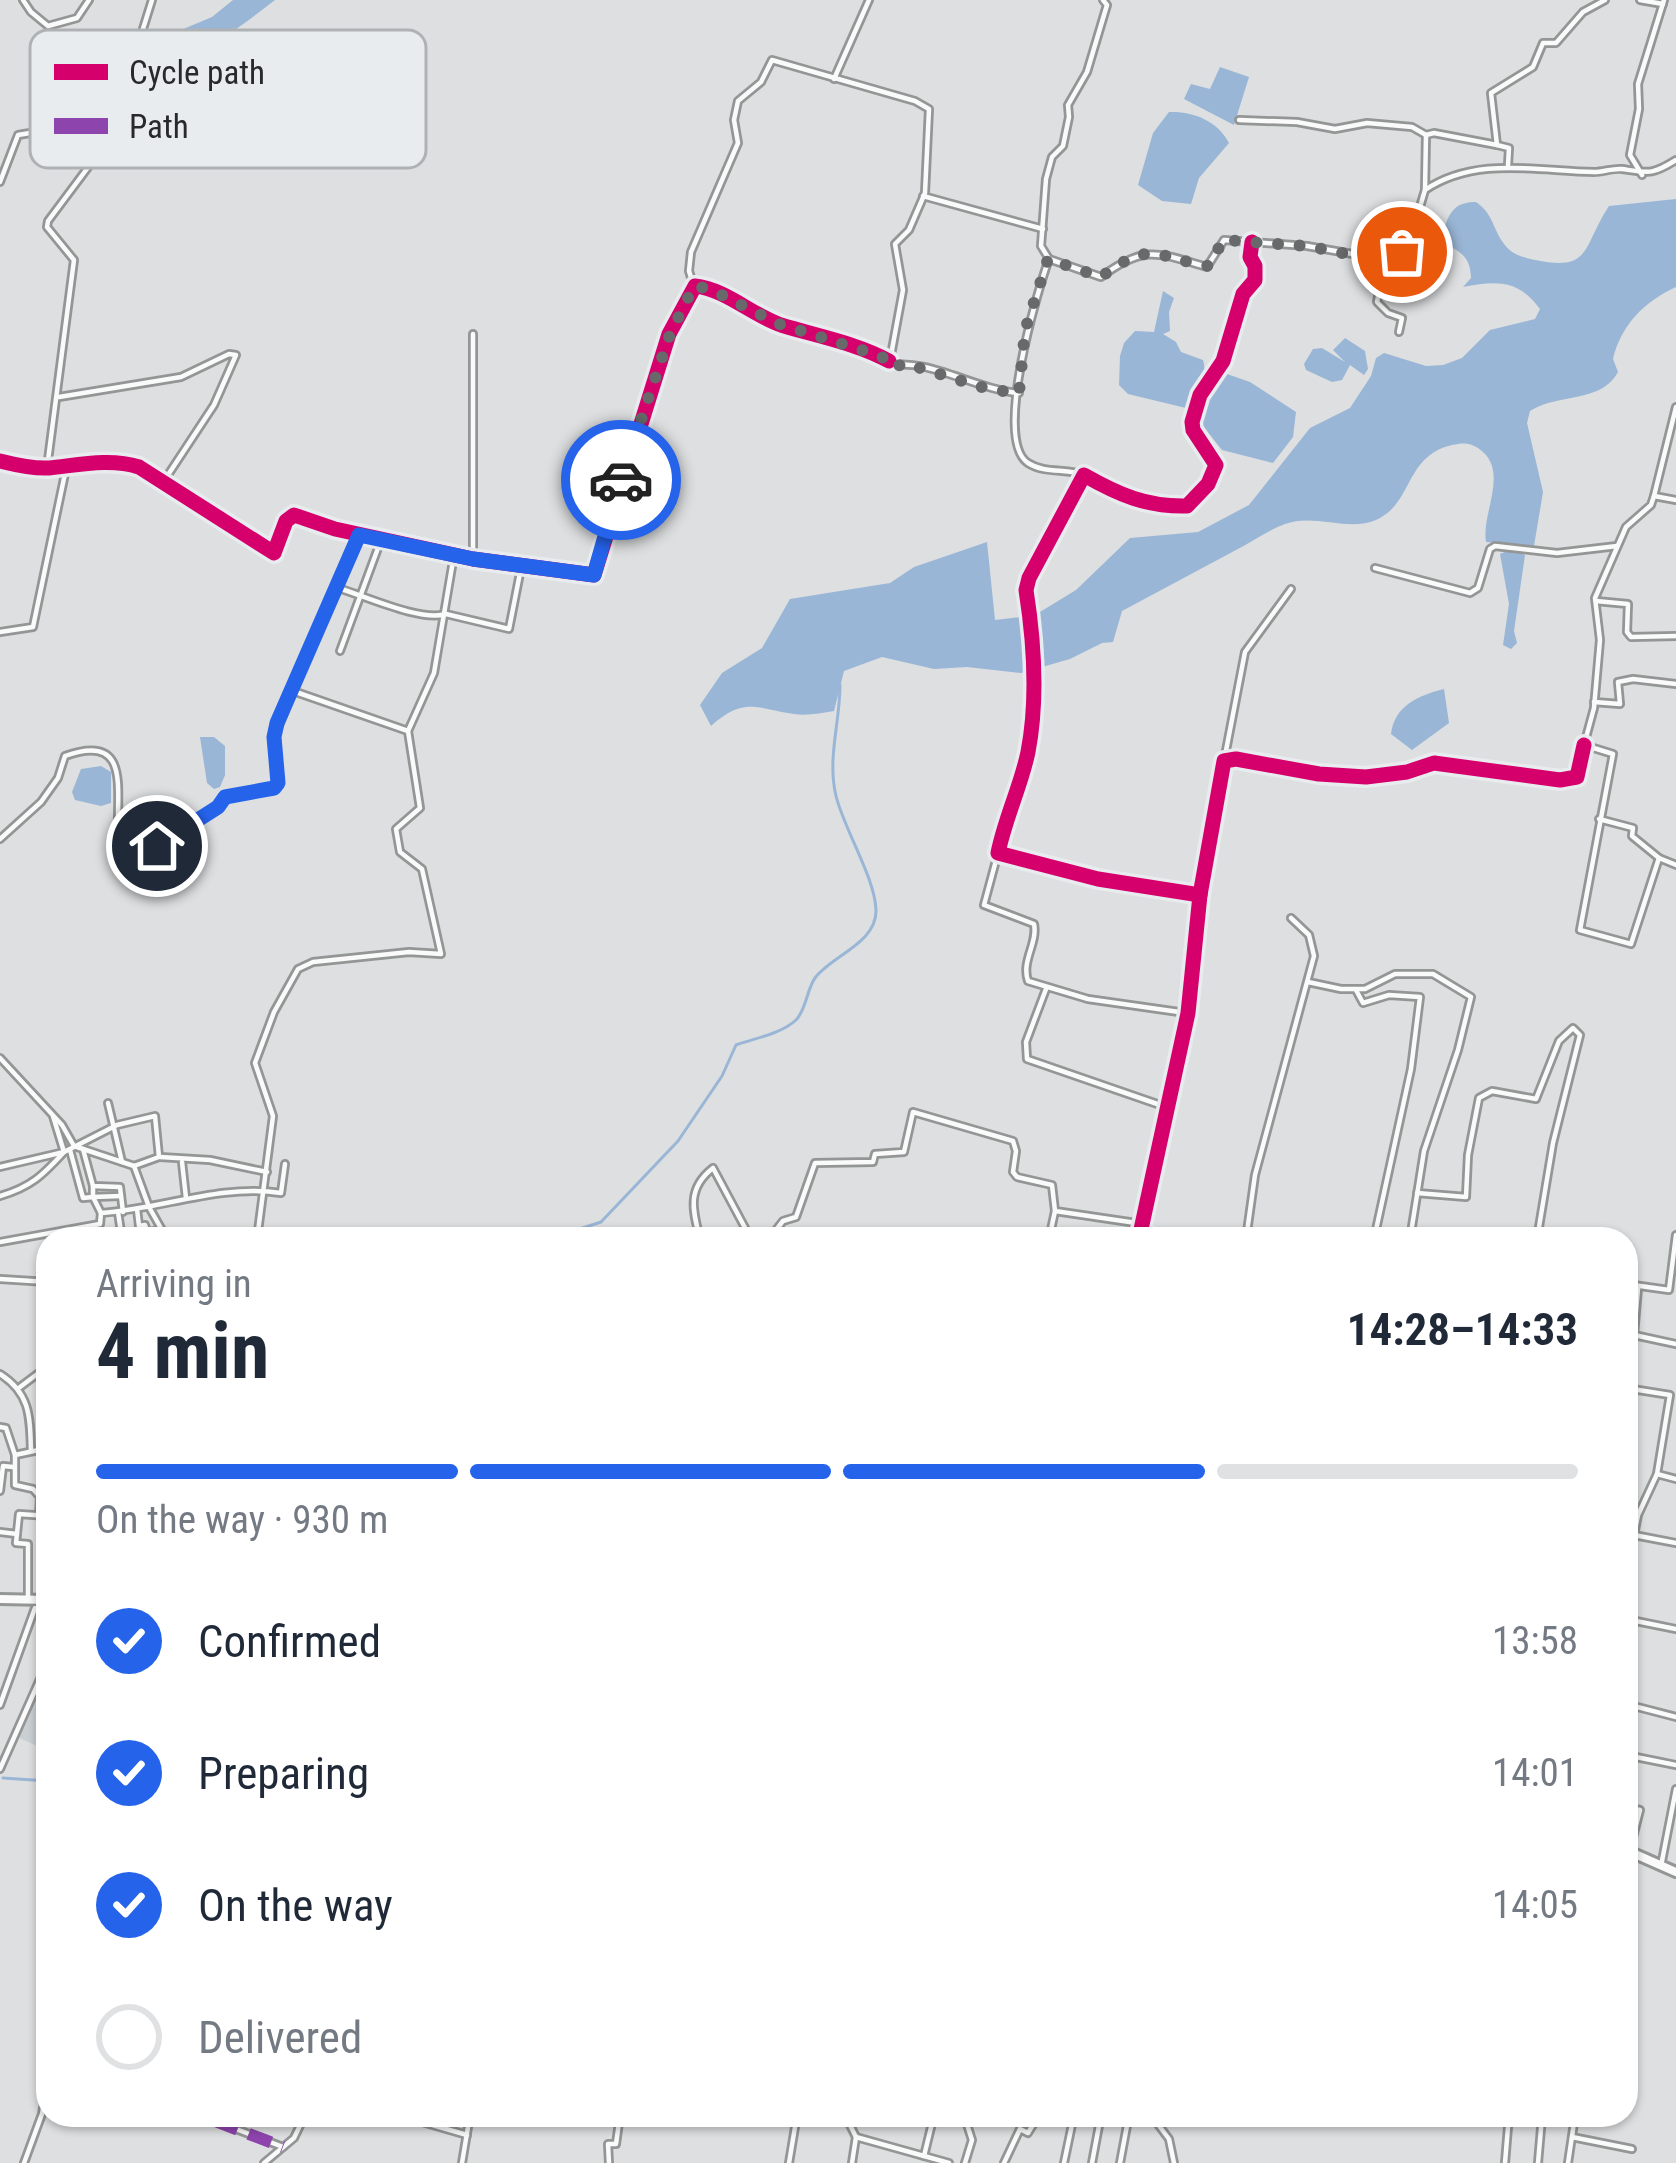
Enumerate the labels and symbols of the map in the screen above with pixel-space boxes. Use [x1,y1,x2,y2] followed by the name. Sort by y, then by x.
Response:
[30,30,426,168] legend
[129,53,265,92] text: Cycle path
[129,107,189,146] text: Path
[1351,201,1453,303] pin
[561,420,681,540] courier
[106,795,208,897] pin

